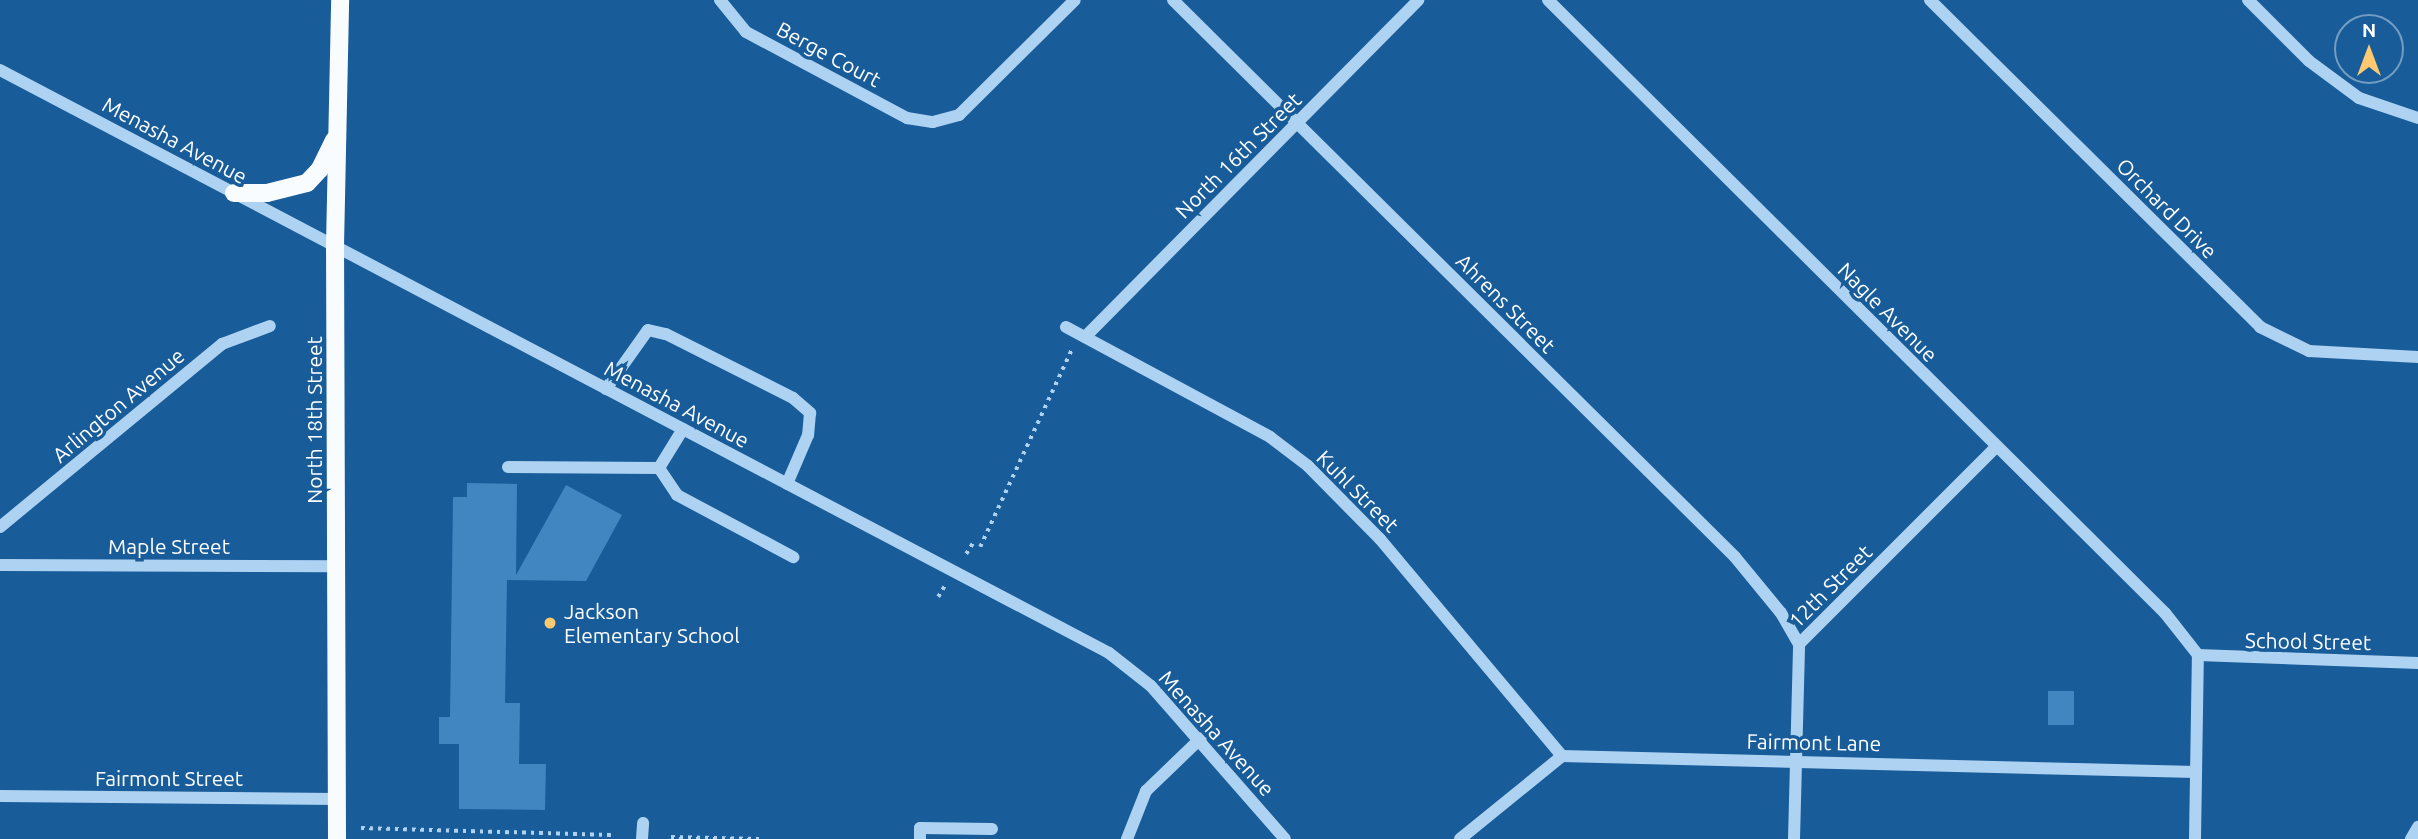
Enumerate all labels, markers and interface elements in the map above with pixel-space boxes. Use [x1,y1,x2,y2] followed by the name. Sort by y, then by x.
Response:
[2334,14,2404,84] north arrow
[772,16,886,92] street label: Berge Court
[2362,19,2376,41] text: N
[1170,87,1306,223] street label: North 16th Street
[98,91,252,189] street label: Menasha Avenue
[2112,153,2222,263] street label: Orchard Drive
[1451,248,1561,358] street label: Ahrens Street
[1833,257,1943,367] street label: Nagle Avenue
[301,336,327,504] street label: North 18th Street
[47,343,189,467] street label: Arlington Avenue
[600,355,754,453] street label: Menasha Avenue
[1312,445,1404,537] street label: Kuhl Street
[108,533,230,559] street label: Maple Street
[1783,539,1877,633] street label: 12th Street
[564,598,740,648] place label: Jackson Elementary School
[542,615,558,631] marker: Jackson Elementary School
[2245,627,2371,655] street label: School Street
[1154,665,1280,801] street label: Menasha Avenue
[1746,728,1882,756] street label: Fairmont Lane
[95,765,243,791] street label: Fairmont Street

